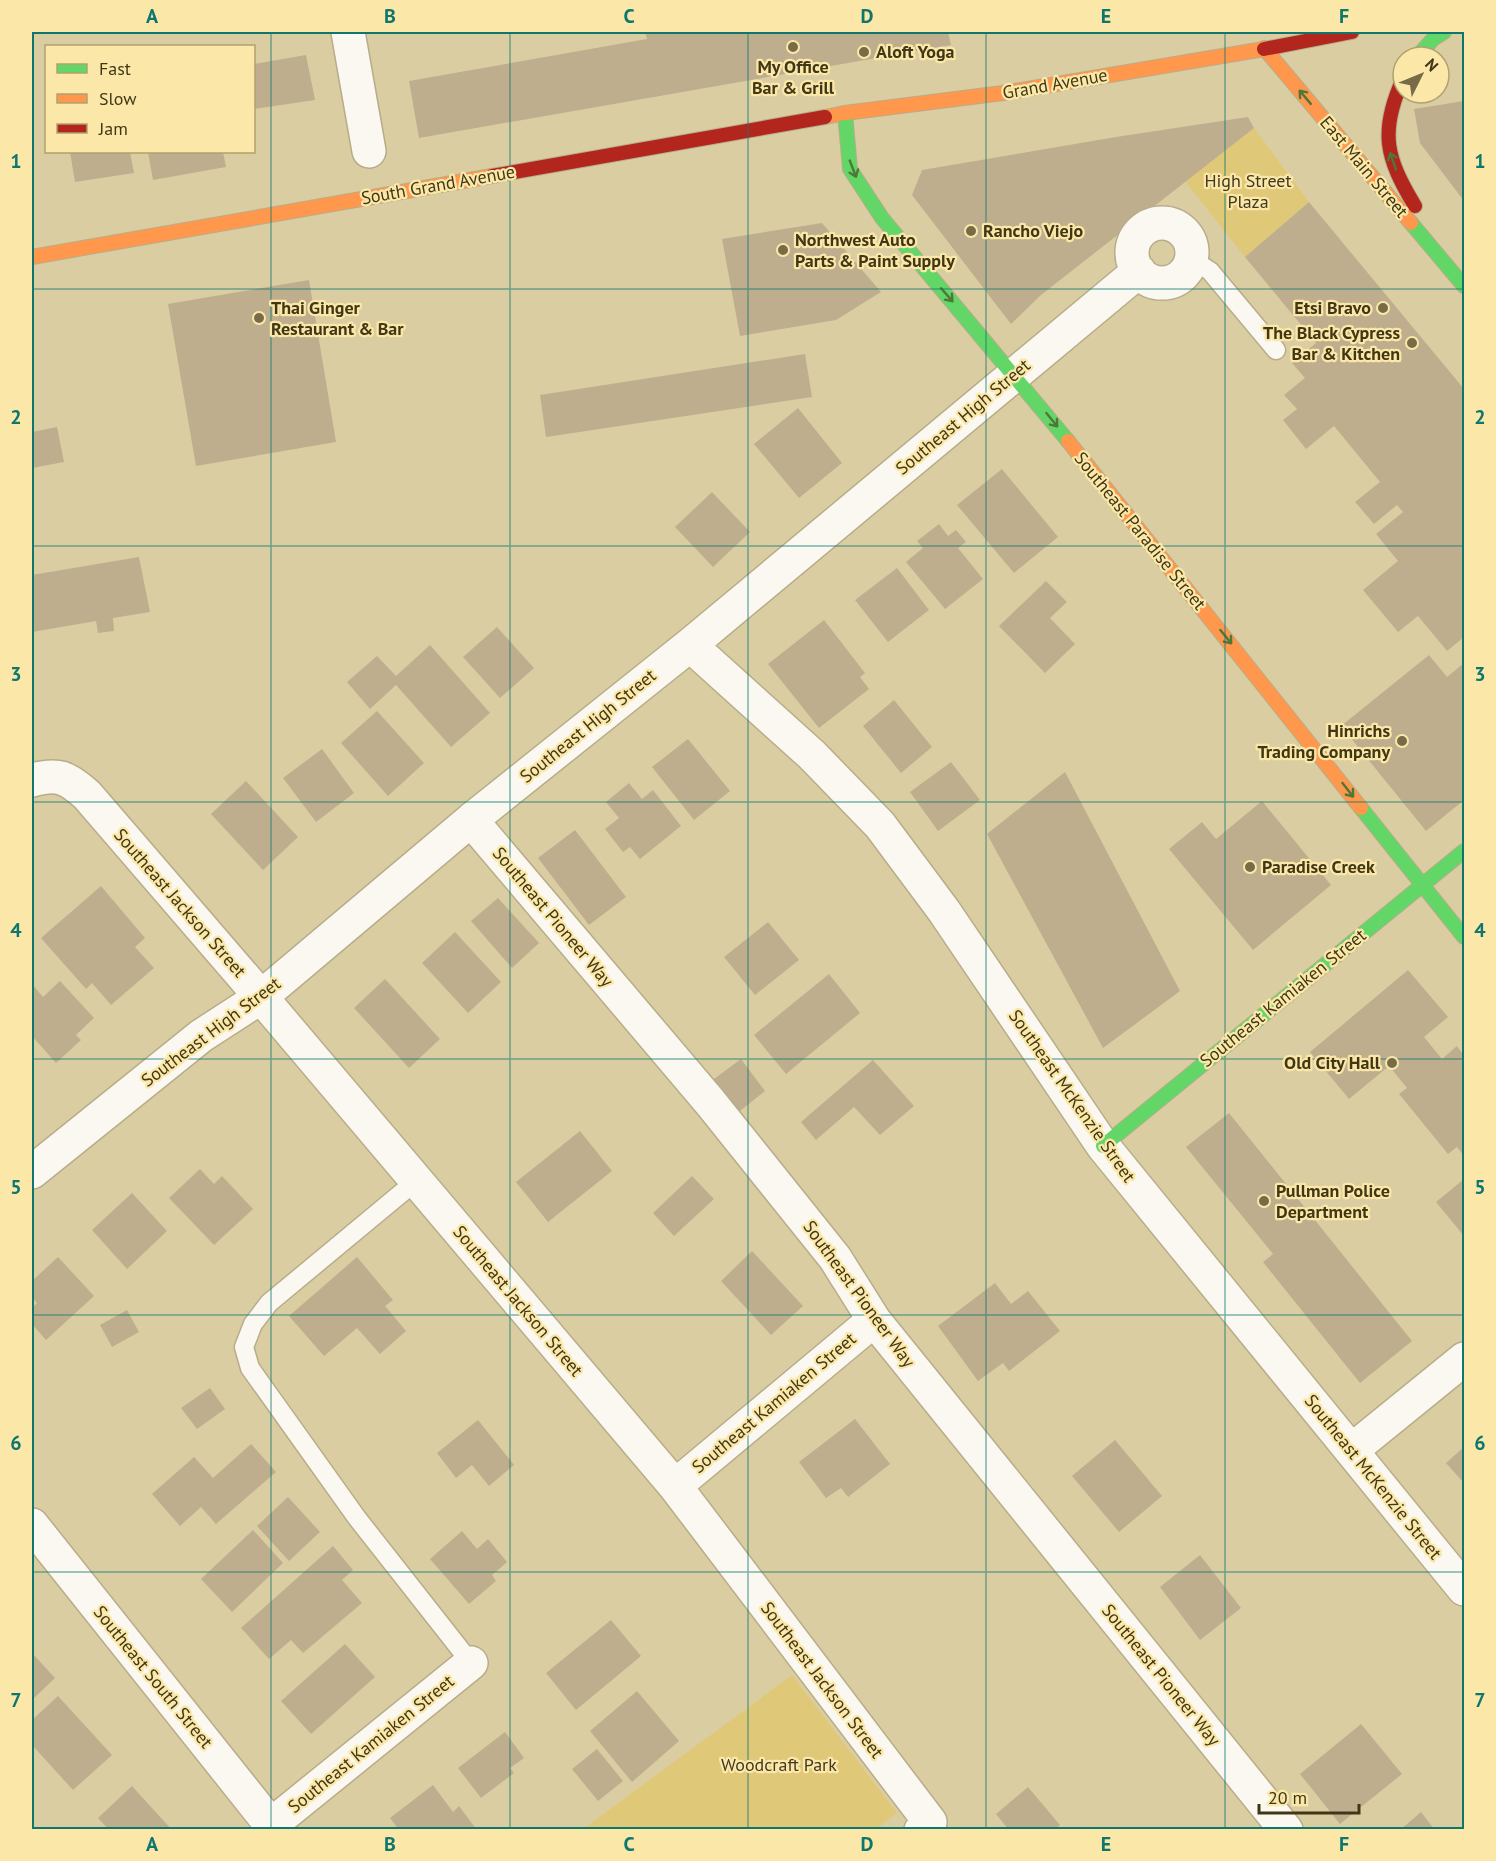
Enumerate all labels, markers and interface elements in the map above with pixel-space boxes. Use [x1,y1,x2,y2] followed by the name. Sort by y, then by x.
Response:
[146,3,159,29] text: A
[384,3,396,29] text: B
[623,3,635,29] text: C
[861,3,874,29] text: D
[1101,3,1111,29] text: E
[1339,3,1349,29] text: F
[786,40,800,54] marker: My Office Bar & Grill
[876,40,955,63] place label: Aloft Yoga
[45,45,255,153] legend
[857,45,871,59] marker: Aloft Yoga
[1391,45,1451,105] north arrow
[1421,54,1443,75] text: N
[752,55,835,99] place label: My Office Bar & Grill
[99,57,131,80] text: Fast
[1001,63,1109,104] street label: Grand Avenue
[99,87,137,110] text: Slow
[1299,89,1312,105] one-way arrow
[1315,111,1414,222] street label: East Main Street
[98,117,128,140] text: Jam
[10,148,22,174] text: 1
[1474,148,1486,174] text: 1
[1386,152,1397,171] one-way arrow
[359,160,517,209] street label: South Grand Avenue
[849,160,860,178] one-way arrow
[1204,169,1292,213] park label: High Street Plaza
[983,219,1084,242] place label: Rancho Viejo
[964,224,978,238] marker: Rancho Viejo
[795,228,955,272] place label: Northwest Auto Parts & Paint Supply
[776,243,790,257] marker: Northwest Auto Parts & Paint Supply
[940,287,954,302] one-way arrow
[271,296,404,340] place label: Thai Ginger Restaurant & Bar
[1294,296,1371,319] place label: Etsi Bravo
[1376,301,1390,315] marker: Etsi Bravo
[252,311,266,325] marker: Thai Ginger Restaurant & Bar
[1263,321,1400,365] place label: The Black Cypress Bar & Kitchen
[1405,336,1419,350] marker: The Black Cypress Bar & Kitchen
[891,354,1035,480] street label: Southeast High Street
[10,404,22,430] text: 2
[1474,404,1486,430] text: 2
[1045,411,1058,427] one-way arrow
[1070,447,1211,614] street label: Southeast Paradise Street
[1219,629,1232,645] one-way arrow
[10,661,22,687] text: 3
[1474,661,1486,687] text: 3
[515,664,660,788] street label: Southeast High Street
[1257,719,1390,763] place label: Hinrichs Trading Company
[1395,734,1409,748] marker: Hinrichs Trading Company
[1341,782,1354,798] one-way arrow
[109,823,251,982] street label: Southeast Jackson Street
[488,842,619,992] street label: Southeast Pioneer Way
[1262,855,1375,878] place label: Paradise Creek
[1243,860,1257,874] marker: Paradise Creek
[10,917,22,943] text: 4
[1474,917,1486,943] text: 4
[1195,923,1370,1072] street label: Southeast Kamiaken Street
[136,972,285,1092] street label: Southeast High Street
[1004,1005,1141,1187] street label: Southeast McKenzie Street
[1284,1051,1381,1074] place label: Old City Hall
[1385,1056,1399,1070] marker: Old City Hall
[10,1174,22,1200] text: 5
[1474,1174,1486,1200] text: 5
[1276,1179,1390,1223] place label: Pullman Police Department
[1257,1194,1271,1208] marker: Pullman Police Department
[798,1216,921,1372] street label: Southeast Pioneer Way
[448,1220,588,1381] street label: Southeast Jackson Street
[687,1327,860,1478] street label: Southeast Kamiaken Street
[1300,1390,1447,1564] street label: Southeast McKenzie Street
[10,1430,22,1456] text: 6
[1474,1430,1486,1456] text: 6
[756,1597,889,1763] street label: Southeast Jackson Street
[1097,1599,1226,1751] street label: Southeast Pioneer Way
[89,1601,218,1753] street label: Southeast South Street
[283,1669,458,1818] street label: Southeast Kamiaken Street
[10,1687,22,1713] text: 7
[1474,1687,1486,1713] text: 7
[721,1753,837,1776] park label: Woodcraft Park
[1259,1777,1360,1815] scale bar
[1268,1786,1307,1809] text: 20 m
[146,1831,159,1857] text: A
[384,1831,396,1857] text: B
[623,1831,635,1857] text: C
[861,1831,874,1857] text: D
[1101,1831,1111,1857] text: E
[1339,1831,1349,1857] text: F

